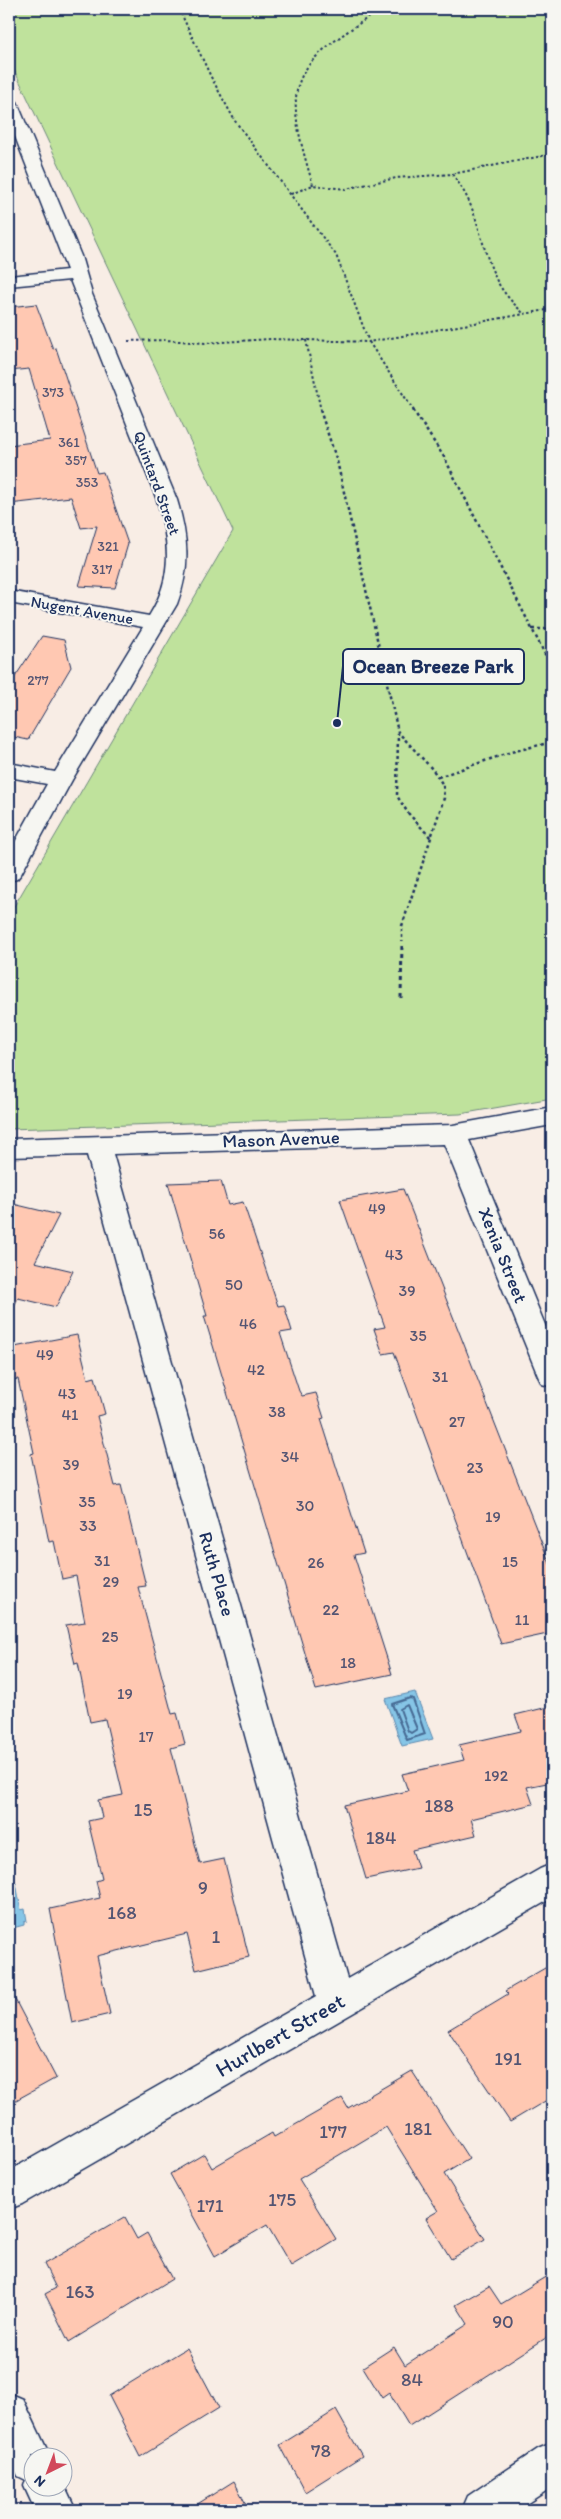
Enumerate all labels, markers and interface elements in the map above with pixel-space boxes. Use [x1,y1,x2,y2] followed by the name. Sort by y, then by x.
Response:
[42,384,64,401] house number: 373
[129,428,185,538] street label: Quintard Street
[58,434,80,451] house number: 361
[65,452,87,469] house number: 357
[76,474,99,491] house number: 353
[97,538,119,555] house number: 321
[91,561,113,578] house number: 317
[29,592,135,628] street label: Nugent Avenue
[343,649,524,684] callout: Ocean Breeze Park
[352,654,514,678] text: Ocean Breeze Park
[27,672,49,689] house number: 277
[222,1125,340,1153] street label: Mason Avenue
[368,1199,386,1218] house number: 49
[473,1204,533,1306] street label: Xenia Street
[209,1224,225,1243] house number: 56
[385,1245,403,1264] house number: 43
[225,1275,243,1294] house number: 50
[398,1281,416,1300] house number: 39
[239,1314,257,1333] house number: 46
[409,1326,427,1345] house number: 35
[36,1345,54,1364] house number: 49
[247,1360,266,1379] house number: 42
[432,1367,449,1386] house number: 31
[58,1384,76,1403] house number: 43
[268,1402,286,1421] house number: 38
[61,1405,79,1424] house number: 41
[449,1412,465,1431] house number: 27
[281,1447,300,1466] house number: 34
[62,1455,80,1474] house number: 39
[466,1458,484,1477] house number: 23
[78,1492,96,1511] house number: 35
[296,1496,314,1515] house number: 30
[485,1507,501,1526] house number: 19
[79,1516,97,1535] house number: 33
[194,1529,240,1619] street label: Ruth Place
[94,1551,111,1570] house number: 31
[502,1552,518,1571] house number: 15
[308,1553,324,1572] house number: 26
[103,1572,119,1591] house number: 29
[323,1600,340,1619] house number: 22
[515,1610,530,1629] house number: 11
[102,1627,118,1646] house number: 25
[340,1653,356,1672] house number: 18
[117,1684,133,1703] house number: 19
[138,1727,154,1746] house number: 17
[484,1766,509,1785] house number: 192
[424,1794,454,1817] house number: 188
[134,1798,152,1821] house number: 15
[366,1826,396,1849] house number: 184
[198,1876,208,1899] house number: 9
[107,1901,137,1924] house number: 168
[212,1925,221,1948] house number: 1
[211,1987,349,2083] street label: Hurlbert Street
[494,2047,522,2070] house number: 191
[404,2117,432,2140] house number: 181
[319,2120,347,2143] house number: 177
[268,2188,296,2211] house number: 175
[196,2194,224,2217] house number: 171
[65,2280,95,2303] house number: 163
[492,2310,514,2333] house number: 90
[401,2368,423,2391] house number: 84
[311,2439,331,2462] house number: 78
[22,2446,72,2496] north arrow
[30,2472,49,2491] text: N

